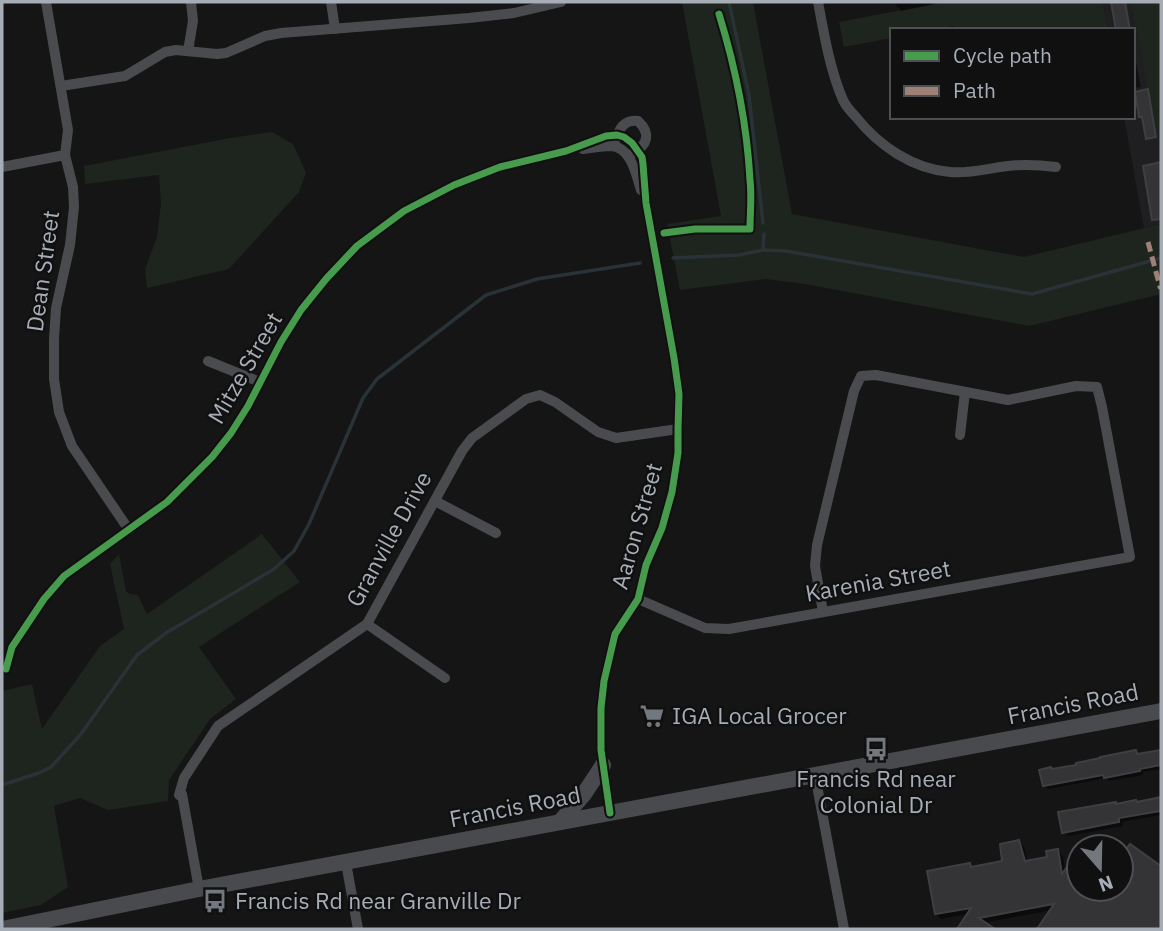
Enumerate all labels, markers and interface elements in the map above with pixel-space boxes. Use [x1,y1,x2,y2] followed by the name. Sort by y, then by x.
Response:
[890,28,1135,119] legend
[953,41,1052,69] text: Cycle path
[953,76,996,104] text: Path
[19,208,65,333] street label: Dean Street
[200,306,288,429] street label: Mitze Street
[604,459,668,592] street label: Aaron Street
[339,465,438,612] street label: Granville Drive
[803,552,953,608] street label: Karenia Street
[1005,676,1141,730] street label: Francis Road
[672,700,847,730] place label: IGA Local Grocer
[638,702,666,730] supermarket icon: IGA Local Grocer
[862,735,890,763] bus stop icon: Francis Rd near Colonial Dr
[796,763,956,819] place label: Francis Rd near Colonial Dr
[447,779,583,833] street label: Francis Road
[1065,833,1135,903] north arrow
[1095,870,1116,898] text: N
[235,885,521,915] place label: Francis Rd near Granville Dr
[201,887,229,915] bus stop icon: Francis Rd near Granville Dr

